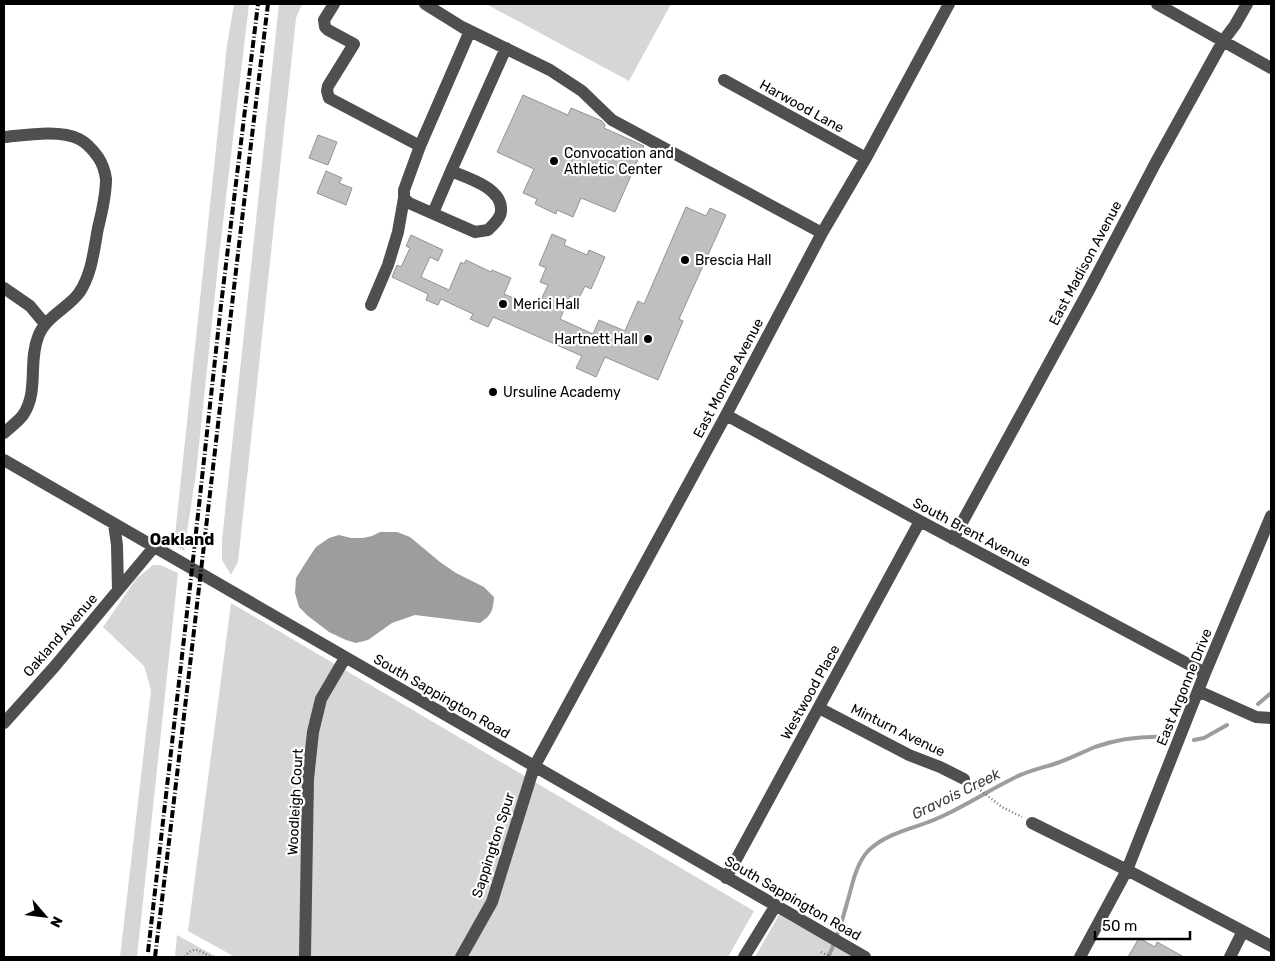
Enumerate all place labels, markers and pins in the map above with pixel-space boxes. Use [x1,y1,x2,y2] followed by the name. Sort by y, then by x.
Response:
[564,145,674,178] place label: Convocation and Athletic Center
[548,155,560,167] marker: Convocation and Athletic Center
[695,252,771,269] place label: Brescia Hall
[679,254,691,266] marker: Brescia Hall
[513,296,580,313] place label: Merici Hall
[497,298,509,310] marker: Merici Hall
[554,331,638,348] place label: Hartnett Hall
[642,333,654,345] marker: Hartnett Hall
[503,384,621,401] place label: Ursuline Academy
[487,386,499,398] marker: Ursuline Academy

